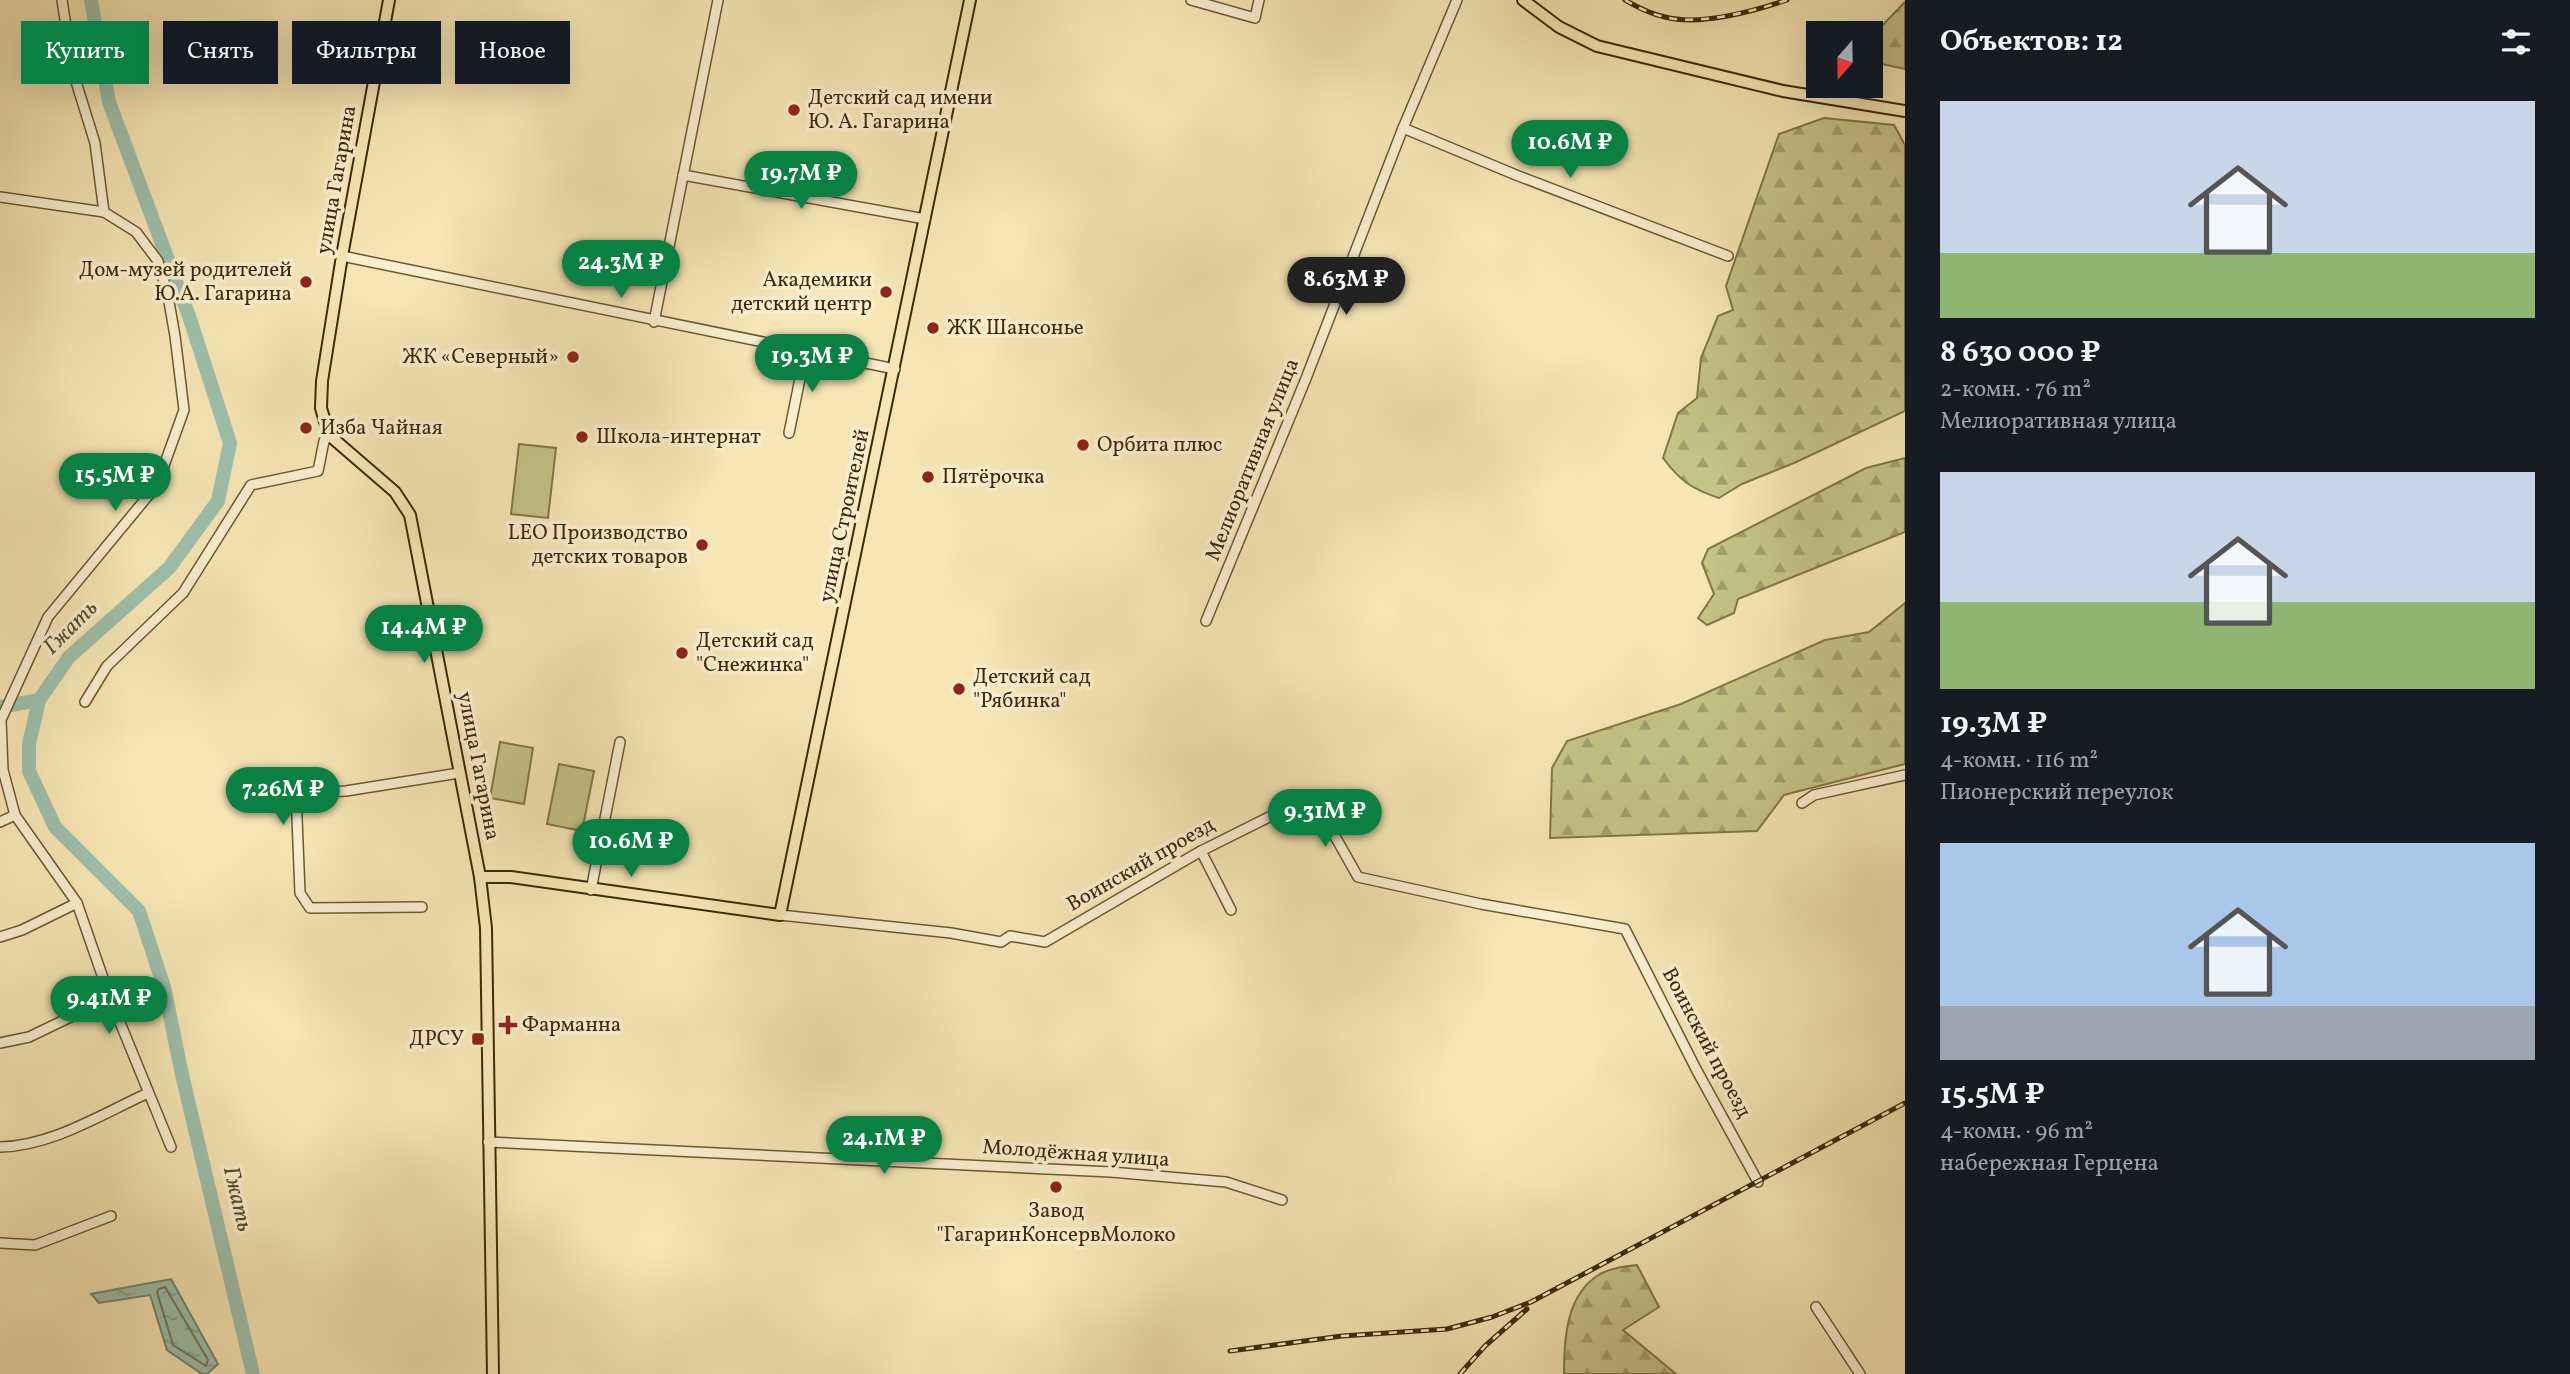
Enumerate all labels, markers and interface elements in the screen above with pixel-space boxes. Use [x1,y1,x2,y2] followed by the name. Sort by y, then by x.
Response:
[21,21,149,84] chip: Купить
[163,21,278,84] chip: Снять
[292,21,441,84] chip: Фильтры
[455,21,570,84] chip: Новое
[1806,21,1883,98] north arrow
[1806,21,1883,98] map controls
[1940,21,2123,63] text: Объектов: 12
[2497,23,2535,61] icon: filters
[808,84,993,137] place label: Детский сад имени Ю. А. Гагарина
[786,102,802,118] marker: Детский сад имени Ю. А. Гагарина
[310,103,364,257] street label: улица Гагарина
[1505,120,1635,180] pin: 10.6M ₽
[1527,127,1613,159] text: 10.6M ₽
[2175,147,2301,273] icon: home
[736,152,866,211] pin: 19.7M ₽
[760,158,842,190] text: 19.7M ₽
[556,240,686,300] pin: 24.3M ₽
[578,247,664,279] text: 24.3M ₽
[79,256,292,309] place label: Дом-музей родителей Ю.А. Гагарина
[1281,258,1411,317] pin: 8.63M ₽
[1303,264,1389,296] text: 8.63M ₽
[731,266,872,319] place label: Академики детский центр
[298,274,314,290] marker: Дом-музей родителей Ю.А. Гагарина
[878,284,894,300] marker: Академики детский центр
[947,314,1084,343] place label: ЖК Шансонье
[925,320,941,336] marker: ЖК Шансонье
[1940,332,2101,374] text: 8 630 000 ₽
[747,334,877,394] pin: 19.3M ₽
[771,341,853,373] text: 19.3M ₽
[402,343,559,372] place label: ЖК «Северный»
[565,349,581,365] marker: ЖК «Северный»
[1199,354,1307,566] street label: Мелиоративная улица
[1940,374,2091,406] text: 2-комн. · 76 m²
[1940,406,2177,438] text: Мелиоративная улица
[320,414,443,443] place label: Изба Чайная
[298,420,314,436] marker: Изба Чайная
[596,423,761,452] place label: Школа-интернат
[812,426,878,605] street label: улица Строителей
[574,429,590,445] marker: Школа-интернат
[1097,431,1222,460] place label: Орбита плюс
[1075,437,1091,453] marker: Орбита плюс
[50,454,180,513] pin: 15.5M ₽
[75,460,155,492] text: 15.5M ₽
[942,463,1045,492] place label: Пятёрочка
[920,469,936,485] marker: Пятёрочка
[2175,518,2301,644] icon: home
[508,519,688,572] place label: LEO Производство детских товаров
[694,537,710,553] marker: LEO Производство детских товаров
[36,593,106,663] water label: Гжать
[359,606,489,665] pin: 14.4M ₽
[381,612,467,644] text: 14.4M ₽
[696,627,814,680] place label: Детский сад "Снежинка"
[674,645,690,661] marker: Детский сад "Снежинка"
[973,663,1091,716] place label: Детский сад "Рябинка"
[951,681,967,697] marker: Детский сад "Рябинка"
[449,689,507,843] street label: улица Гагарина
[1940,703,2047,745] text: 19.3M ₽
[1940,745,2098,777] text: 4-комн. · 116 m²
[218,768,348,827] pin: 7.26M ₽
[242,774,324,806] text: 7.26M ₽
[1940,777,2174,809] text: Пионерский переулок
[1260,790,1390,849] pin: 9.31M ₽
[1284,796,1366,828] text: 9.31M ₽
[1062,811,1220,919] street label: Воинский проезд
[566,820,696,879] pin: 10.6M ₽
[588,826,674,858] text: 10.6M ₽
[2175,889,2301,1015] icon: home
[1654,963,1758,1123] street label: Воинский проезд
[44,976,174,1036] pin: 9.41M ₽
[66,983,152,1015] text: 9.41M ₽
[522,1011,621,1040] place label: Фарманна
[500,1017,516,1033] marker: Фарманна
[409,1025,464,1054] place label: ДРСУ
[470,1031,486,1047] marker: ДРСУ
[1940,1074,2045,1116] text: 15.5M ₽
[819,1116,949,1176] pin: 24.1M ₽
[1940,1116,2093,1148] text: 4-комн. · 96 m²
[842,1123,926,1155] text: 24.1M ₽
[981,1133,1171,1175] street label: Молодёжная улица
[1940,1148,2159,1180] text: набережная Герцена
[214,1163,260,1235] water label: Гжать
[1048,1179,1064,1195] marker: Завод "ГагаринКонсервМолоко
[936,1197,1176,1250] place label: Завод "ГагаринКонсервМолоко

